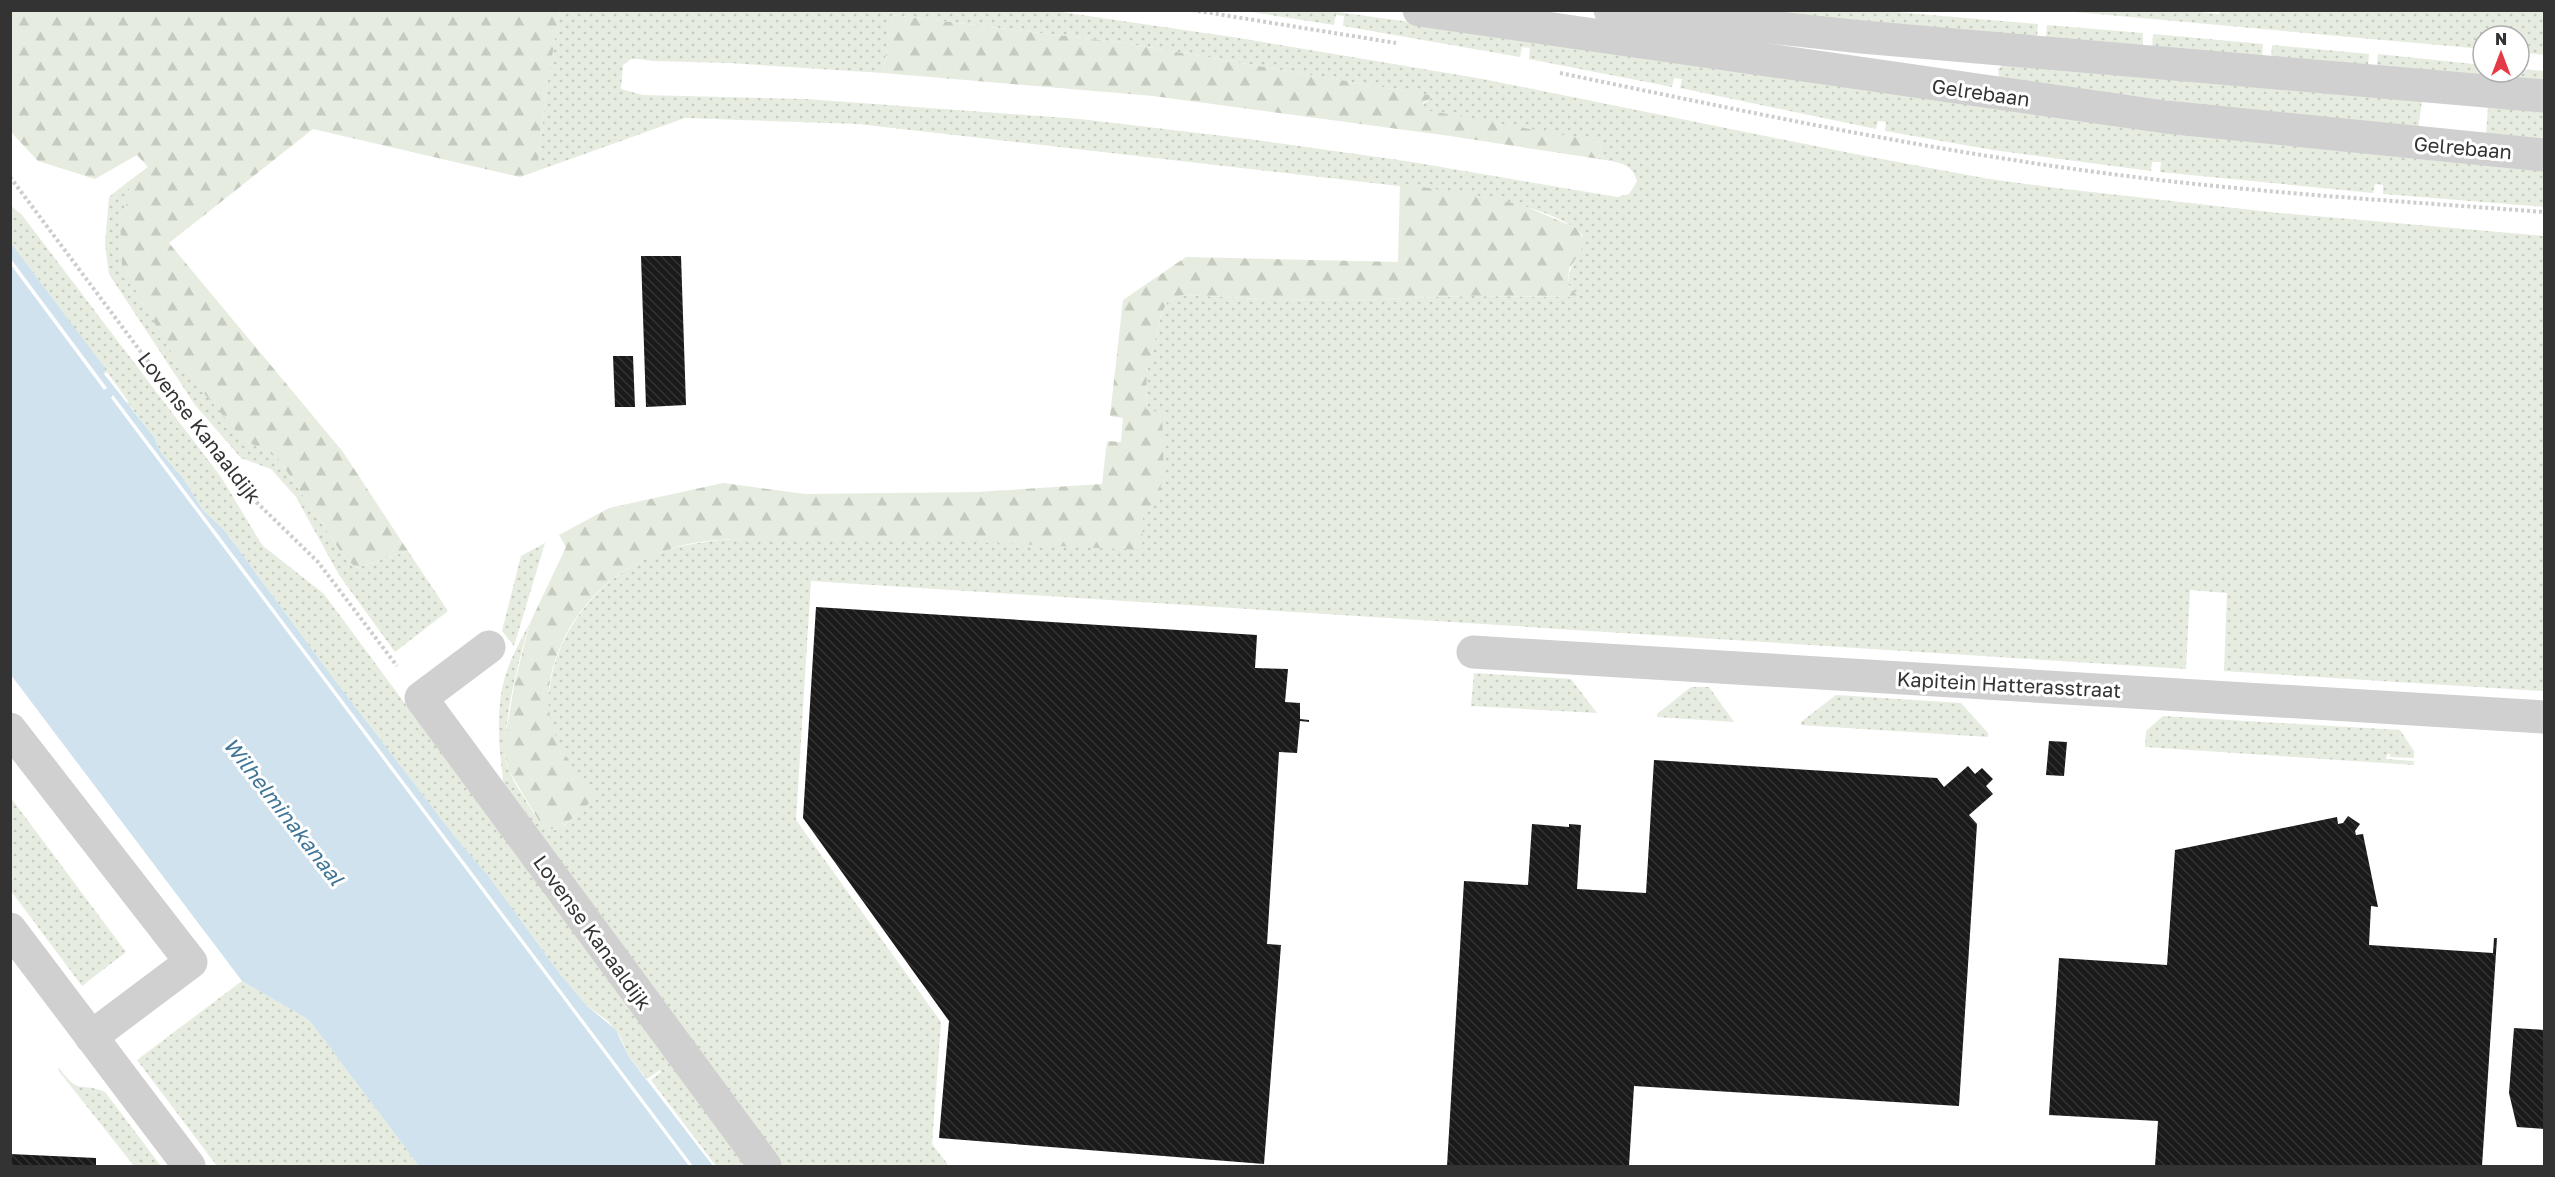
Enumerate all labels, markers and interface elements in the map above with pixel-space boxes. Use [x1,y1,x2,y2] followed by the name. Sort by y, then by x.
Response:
[2471,24,2531,84] north arrow
[2495,29,2507,49] text: N
[1931,73,2031,111] street label: Gelrebaan
[2413,131,2513,163] street label: Gelrebaan
[134,347,266,507] street label: Lovense Kanaaldijk
[1896,666,2122,702] street label: Kapitein Hatterasstraat
[218,732,351,891] water label: Wilhelminakanaal
[529,850,657,1014] street label: Lovense Kanaaldijk

